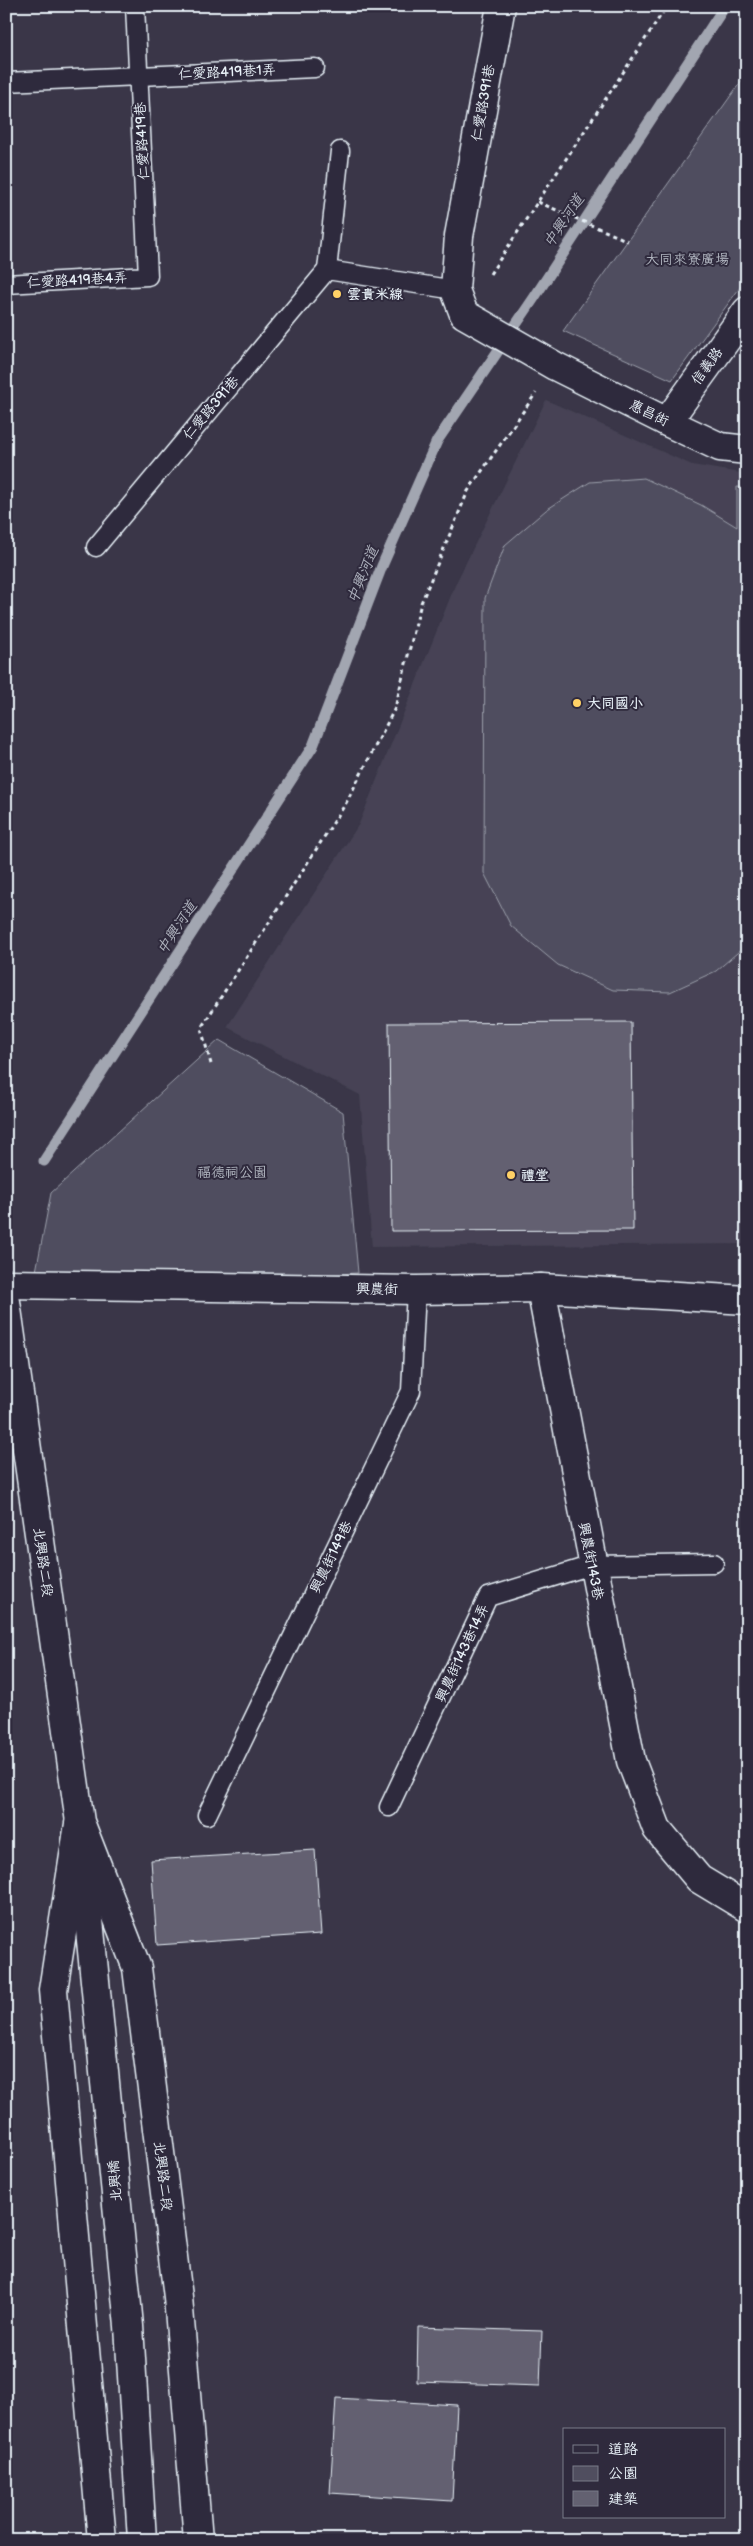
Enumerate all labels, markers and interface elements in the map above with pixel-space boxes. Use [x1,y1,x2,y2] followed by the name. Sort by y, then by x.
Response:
[178,61,276,83] street label: 仁愛路419巷1弄
[468,62,498,143] street label: 仁愛路391巷
[131,101,153,180] street label: 仁愛路419巷
[539,189,590,251] water label: 中興河道
[645,251,729,268] park label: 大同來寮廣場
[26,269,128,291] street label: 仁愛路419巷4弄
[347,286,403,303] place label: 雲貴米線
[331,288,343,300] marker: 雲貴米線
[688,344,726,388] street label: 信義路
[179,372,243,443] street label: 仁愛路391巷
[626,396,672,430] street label: 惠昌街
[343,542,384,606] water label: 中興河道
[587,695,643,712] place label: 大同國小
[571,697,583,709] marker: 大同國小
[153,896,202,958] water label: 中興河道
[197,1164,267,1181] park label: 福德祠公園
[521,1167,549,1184] place label: 禮堂
[505,1169,517,1181] marker: 禮堂
[356,1280,398,1298] street label: 興農街
[306,1517,356,1596] street label: 興農街149巷
[575,1521,607,1602] street label: 興農街143巷
[30,1526,56,1598] street label: 北興路二段
[432,1601,492,1705] street label: 興農街143巷14弄
[150,2140,176,2212] street label: 北興路二段
[105,2159,125,2203] street label: 北興橋
[563,2428,726,2518] legend
[608,2440,638,2459] text: 道路
[608,2464,638,2483] text: 公園
[608,2490,638,2509] text: 建築

